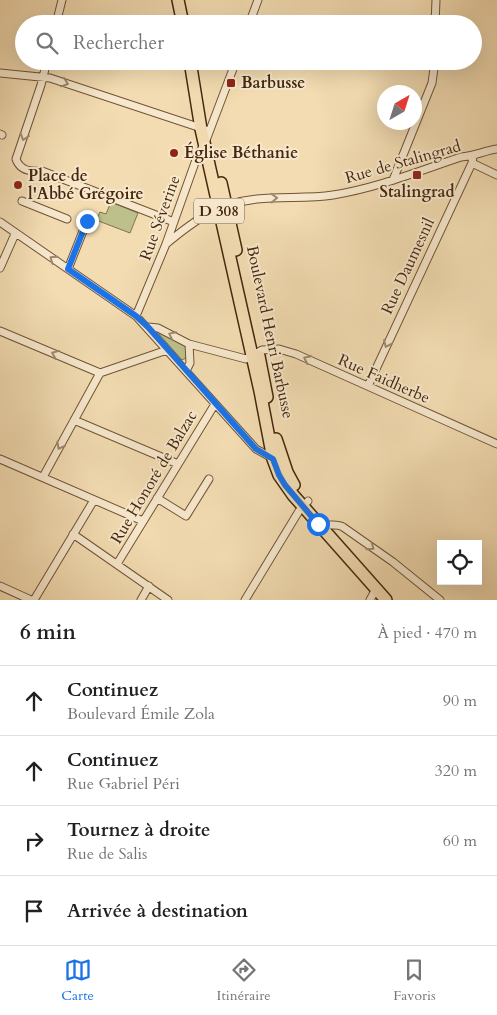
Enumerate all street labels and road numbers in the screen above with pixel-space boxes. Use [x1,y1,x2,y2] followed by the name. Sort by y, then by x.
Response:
[343,135,464,189] street label: Rue de Stalingrad
[134,173,186,263] street label: Rue Séverine
[194,198,244,224] road number: D 308
[376,214,440,318] street label: Rue Daumesnil
[241,243,299,421] street label: Boulevard Henri Barbusse
[335,349,433,409] street label: Rue Faidherbe
[105,406,203,548] street label: Rue Honoré de Balzac

